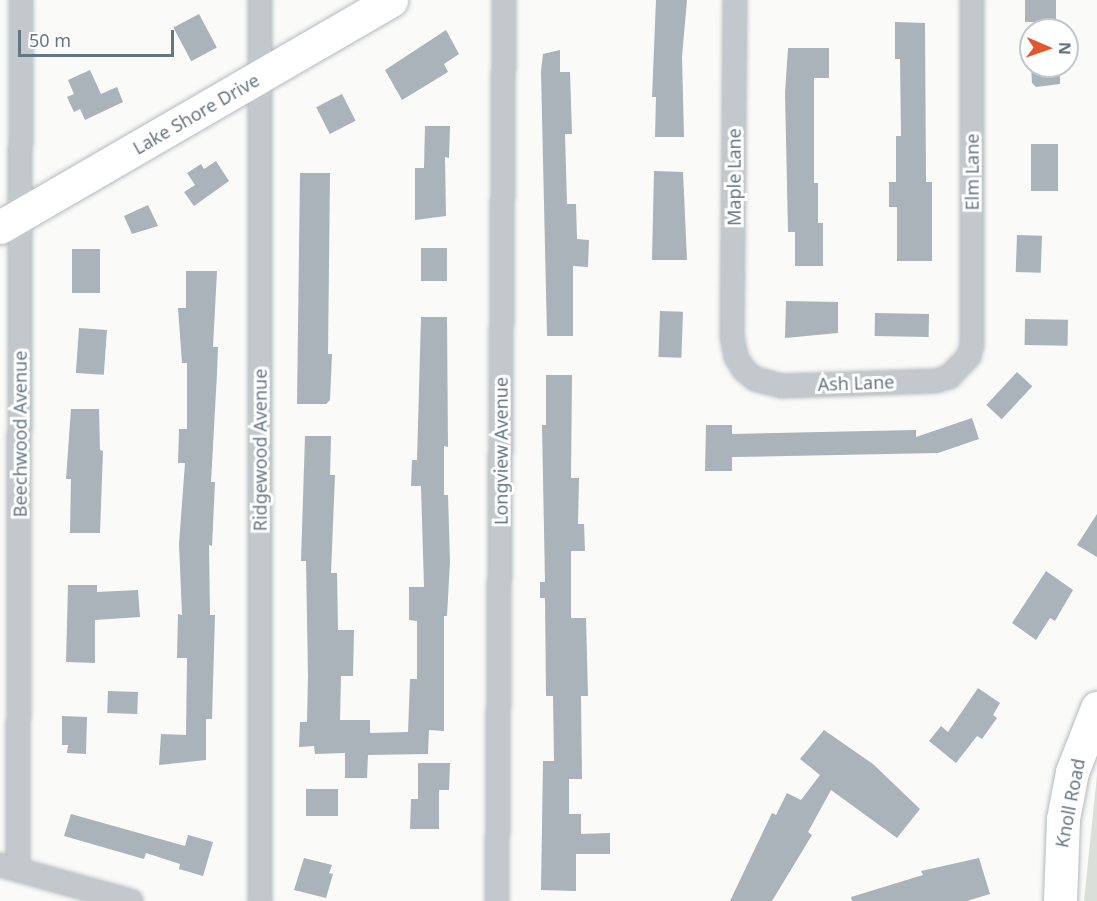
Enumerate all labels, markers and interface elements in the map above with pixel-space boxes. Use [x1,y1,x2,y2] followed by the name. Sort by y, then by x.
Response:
[21,18,177,56] scale bar
[1019,18,1079,78] north arrow
[29,28,71,52] text: 50 m
[1054,42,1076,55] text: N
[129,69,263,159] street label: Lake Shore Drive
[723,128,745,226] street label: Maple Lane
[961,134,983,210] street label: Elm Lane
[9,351,31,517] street label: Beechwood Avenue
[249,369,271,531] street label: Ridgewood Avenue
[817,371,895,395] street label: Ash Lane
[490,377,512,525] street label: Longview Avenue
[1051,757,1089,849] street label: Knoll Road

